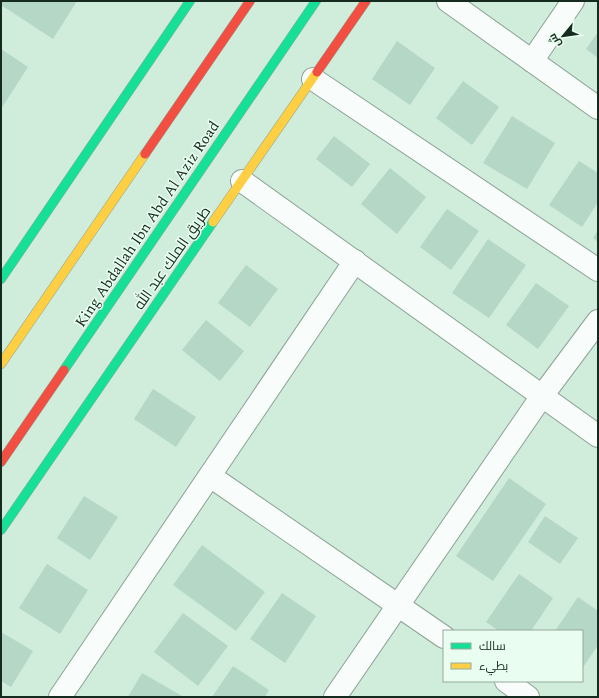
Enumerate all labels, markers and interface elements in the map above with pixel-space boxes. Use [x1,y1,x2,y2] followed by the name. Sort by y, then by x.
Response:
[543,16,583,56] north arrow
[544,30,566,51] text: ش
[69,116,225,332] street label: King Abdallah Ibn Abd Al Aziz Road
[128,202,217,315] street label: طريق الملك عبد الله
[443,630,583,682] legend
[479,637,506,656] text: سالك
[479,657,508,676] text: بطيء

